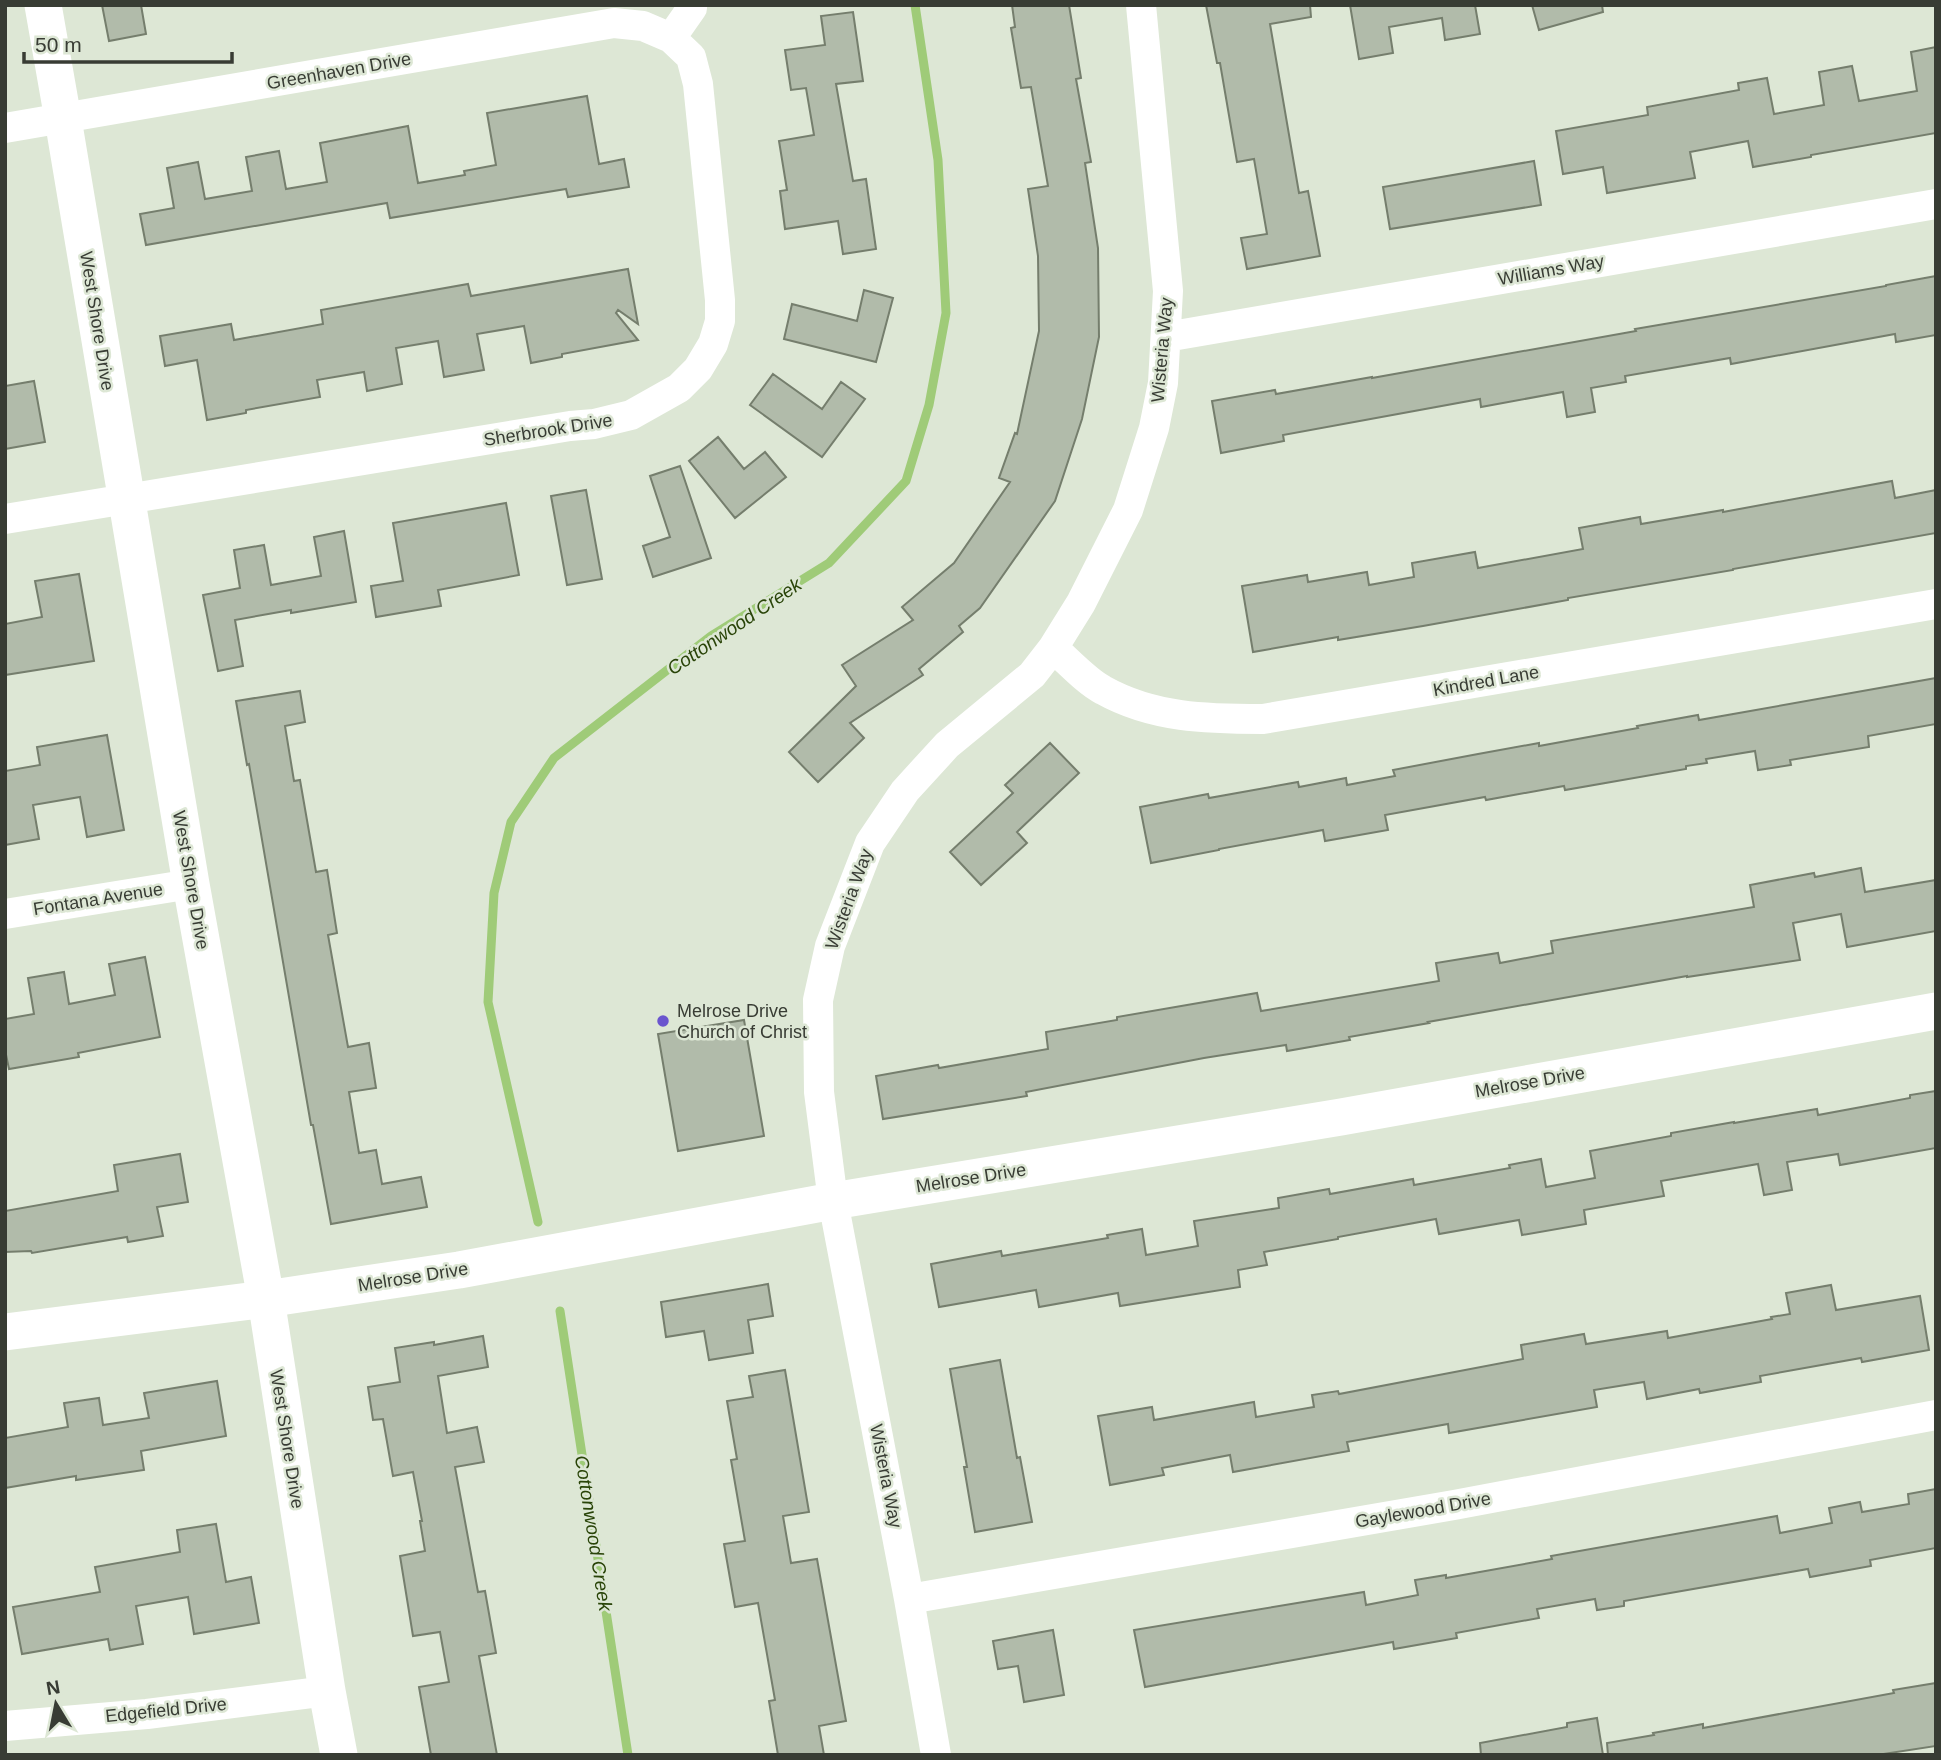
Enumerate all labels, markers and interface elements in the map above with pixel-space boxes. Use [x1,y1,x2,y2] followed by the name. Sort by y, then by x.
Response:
[24,21,233,65] scale bar
[35,33,82,56] text: 50 m
[265,48,413,94] street label: Greenhaven Drive
[76,250,118,392] street label: West Shore Drive
[1496,251,1606,289] street label: Williams Way
[1147,297,1177,403] street label: Wisteria Way
[482,410,614,450] street label: Sherbrook Drive
[663,573,807,679] water label: Cottonwood Creek
[1432,662,1540,700] street label: Kindred Lane
[169,809,213,951] street label: West Shore Drive
[822,846,876,952] street label: Wisteria Way
[32,879,164,919] street label: Fontana Avenue
[677,1001,807,1042] place label: Melrose Drive Church of Christ
[655,1013,671,1029] marker: Melrose Drive Church of Christ
[1474,1063,1586,1101] street label: Melrose Drive
[915,1159,1027,1197] street label: Melrose Drive
[357,1258,469,1296] street label: Melrose Drive
[266,1368,308,1510] street label: West Shore Drive
[866,1422,906,1530] street label: Wisteria Way
[571,1454,616,1614] water label: Cottonwood Creek
[1354,1488,1492,1532] street label: Gaylewood Drive
[21,1669,91,1739] north arrow
[45,1676,62,1699] text: N
[104,1694,228,1726] street label: Edgefield Drive

